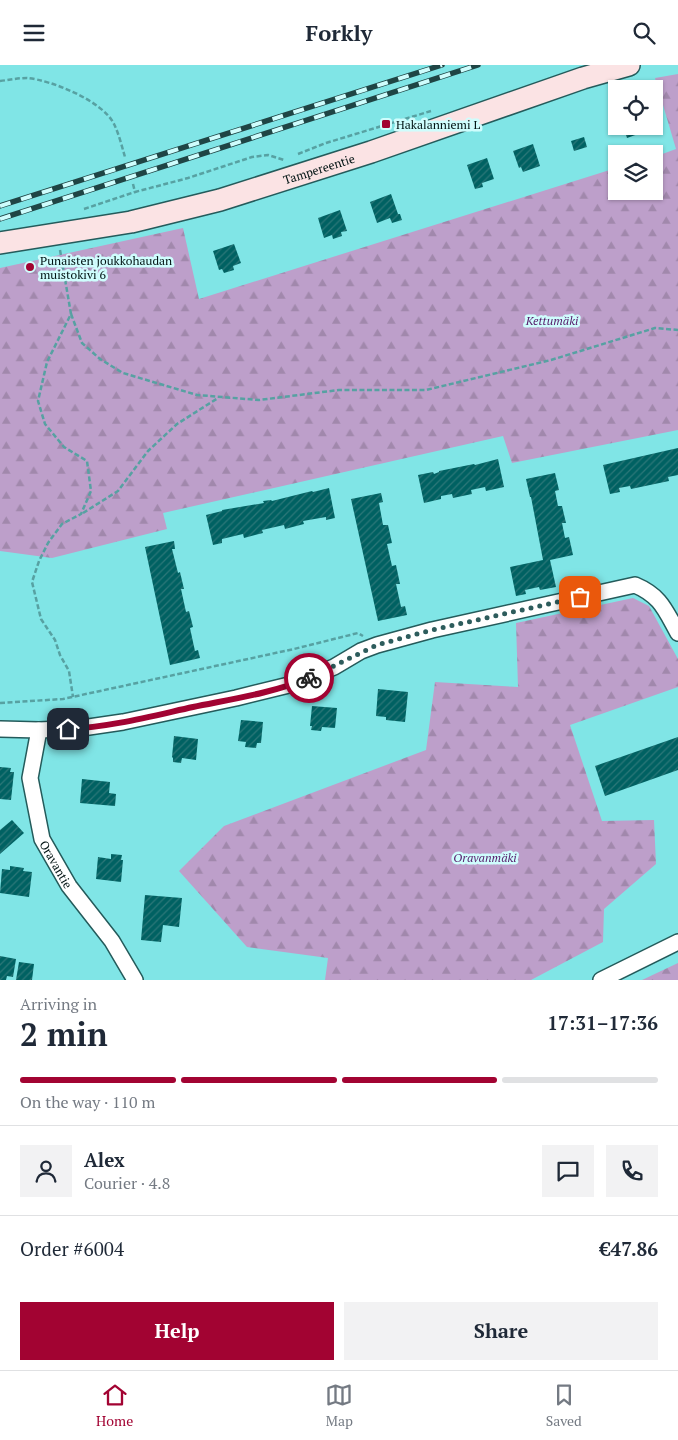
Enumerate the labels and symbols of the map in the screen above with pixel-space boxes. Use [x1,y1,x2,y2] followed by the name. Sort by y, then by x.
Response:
[396,117,481,132] place label: Hakalanniemi L
[380,118,392,130] marker: Hakalanniemi L
[281,150,356,187] street label: Tampereentie
[40,253,172,282] place label: Punaisten joukkohaudan muistokivi 6
[24,261,36,273] marker: Punaisten joukkohaudan muistokivi 6
[525,313,579,328] park label: Kettumäki
[559,576,601,618] pin
[284,653,334,703] courier
[47,708,89,750] pin
[37,837,76,891] street label: Oravantie
[453,850,517,865] park label: Oravanmäki

